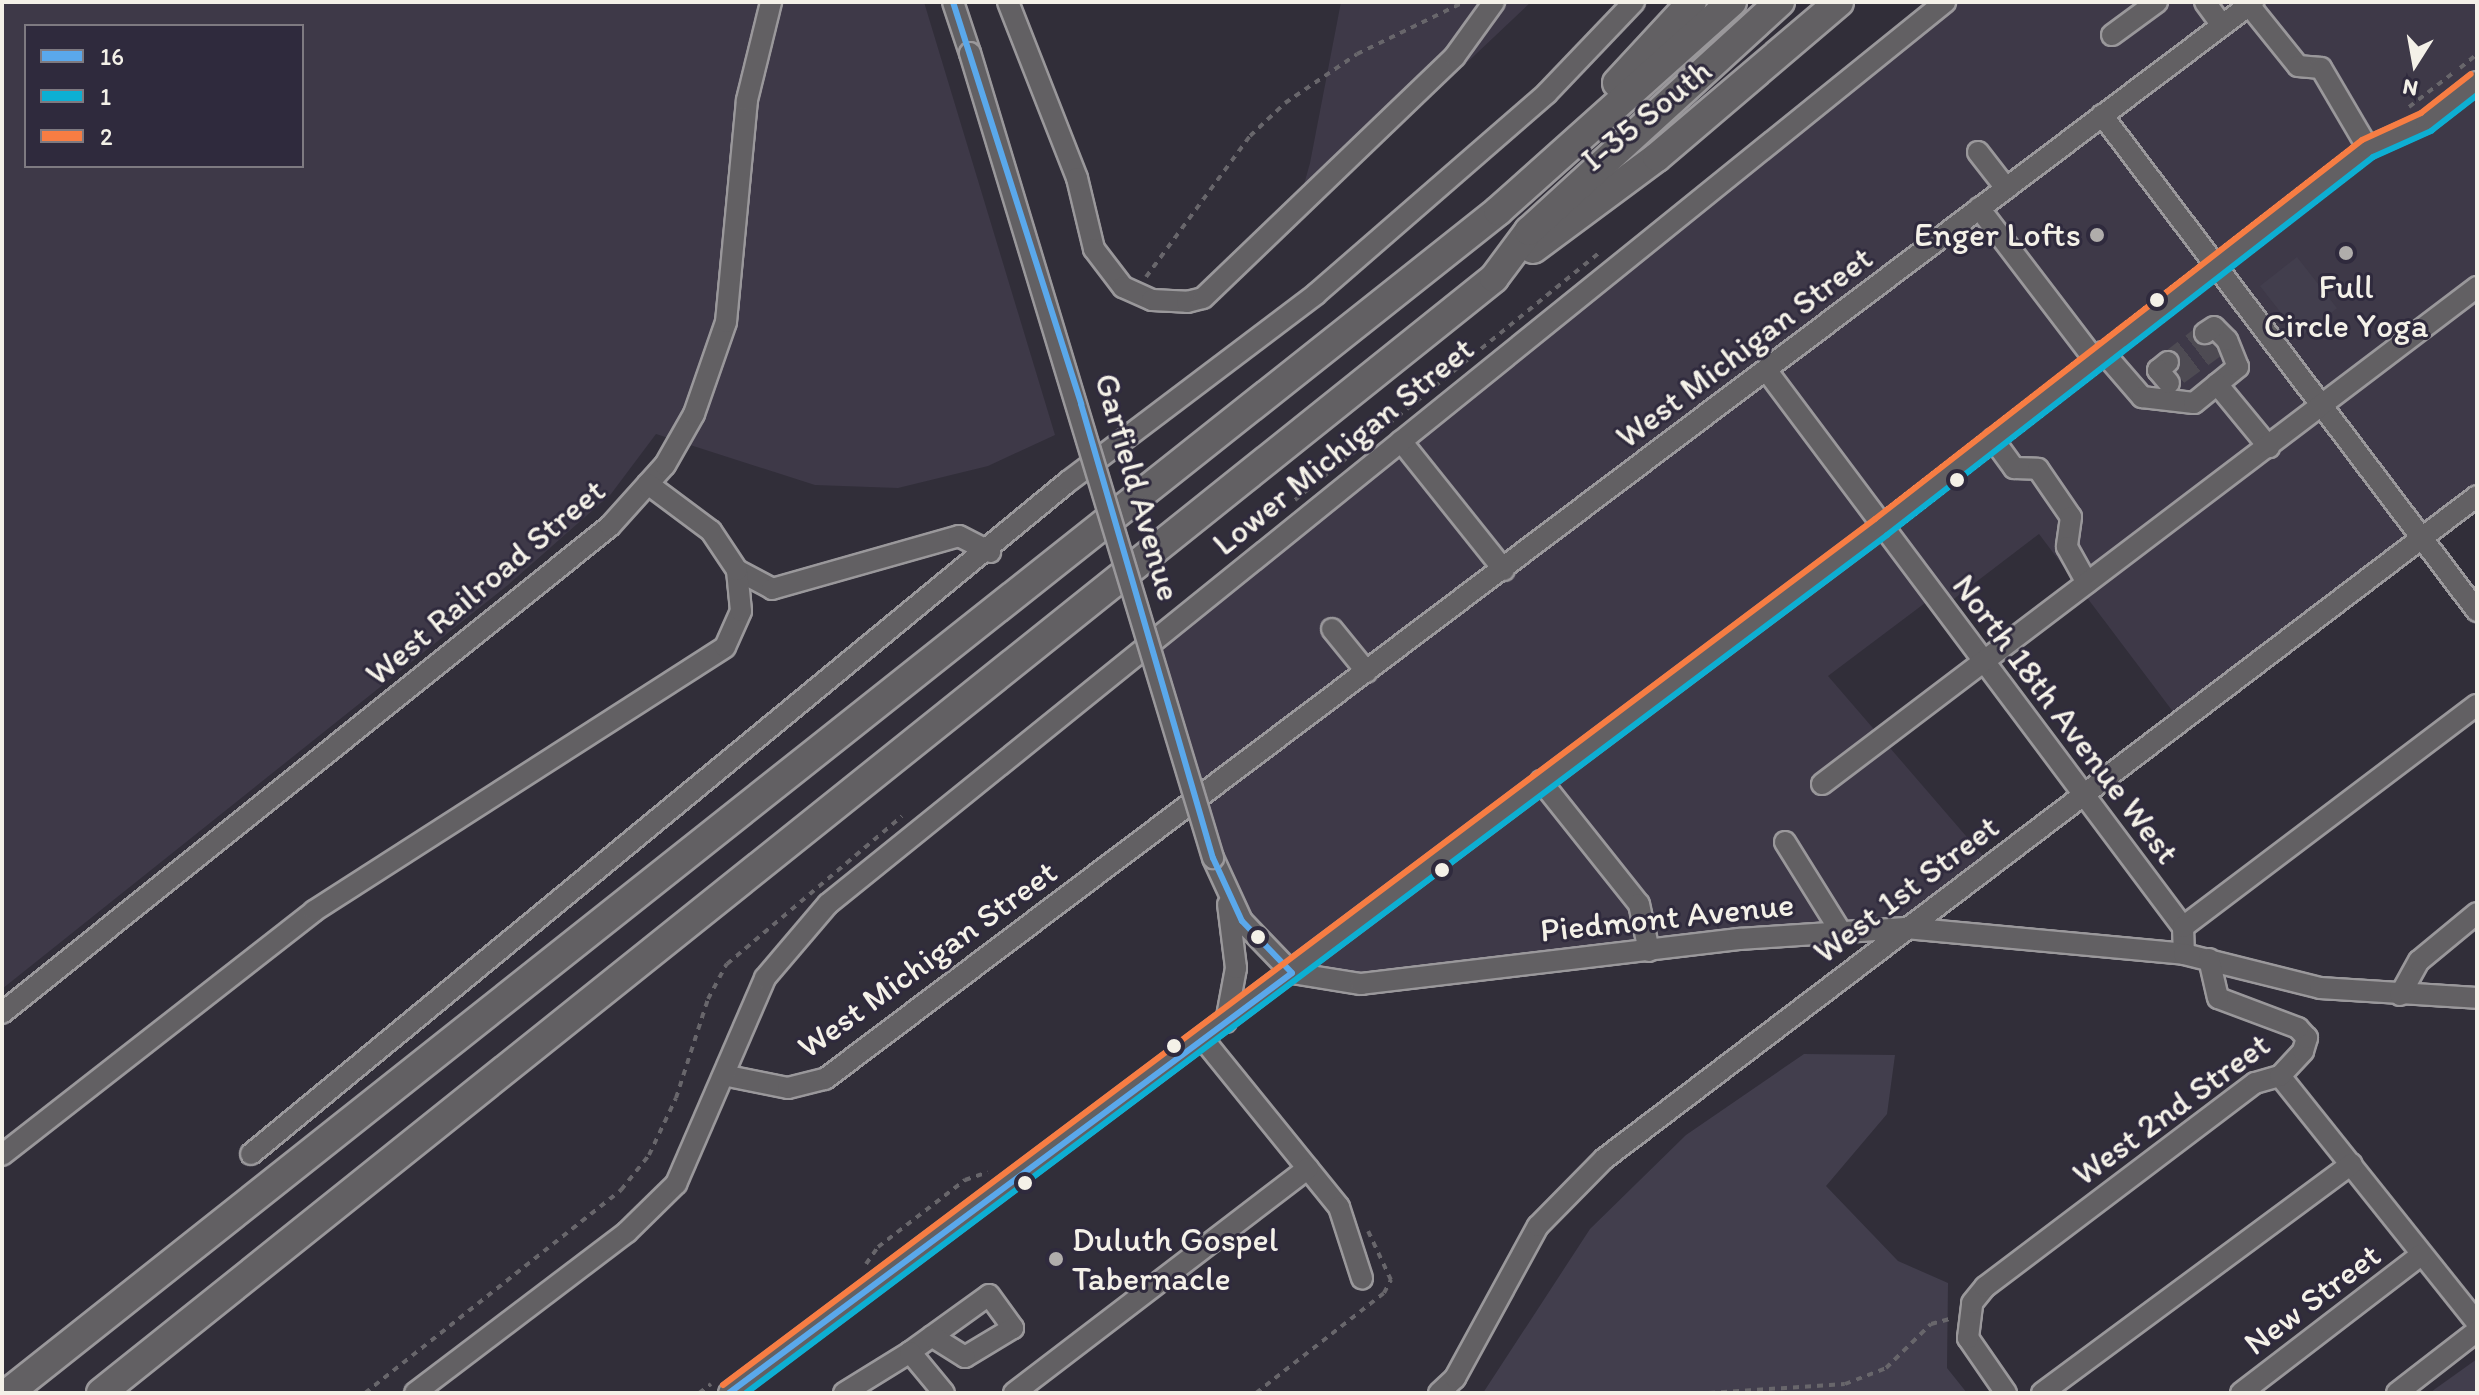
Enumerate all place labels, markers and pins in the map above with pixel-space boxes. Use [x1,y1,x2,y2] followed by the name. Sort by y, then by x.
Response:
[1914,215,2081,255] place label: Enger Lofts
[2088,226,2106,244] marker: Enger Lofts
[2337,244,2355,262] marker: Full Circle Yoga
[2265,266,2427,346] place label: Full Circle Yoga
[2149,292,2165,308] unlabelled marker
[1949,472,1965,488] unlabelled marker
[1434,862,1450,878] unlabelled marker
[1250,929,1266,945] unlabelled marker
[1166,1038,1182,1054] unlabelled marker
[1017,1175,1033,1191] unlabelled marker
[1072,1219,1278,1298] place label: Duluth Gospel Tabernacle
[1047,1250,1065,1268] marker: Duluth Gospel Tabernacle

